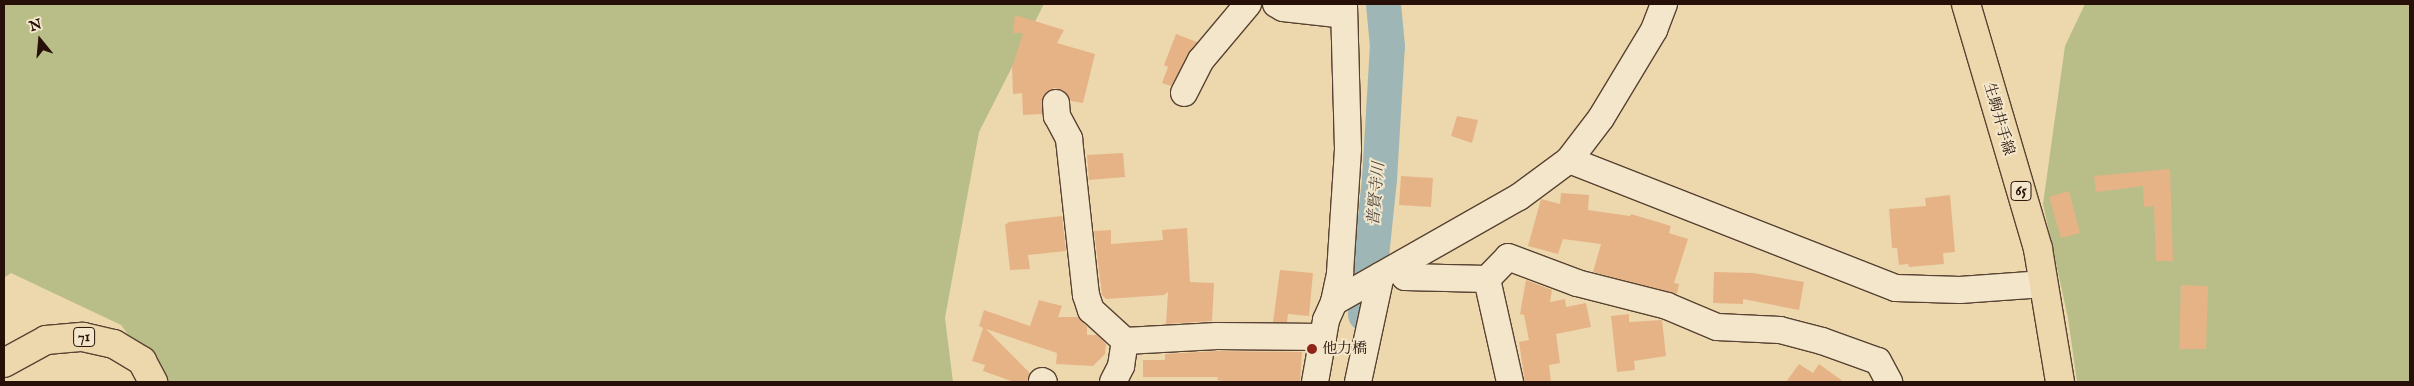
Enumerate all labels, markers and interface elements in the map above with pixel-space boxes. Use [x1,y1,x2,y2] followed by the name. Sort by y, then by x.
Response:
[15,15,65,65] north arrow
[27,15,44,36] text: N
[1980,80,2018,158] street label: 生駒井手線
[1365,161,1389,227] water label: 普賢寺川
[2010,180,2032,202] road number: 65
[73,326,95,348] road number: 71
[1322,340,1367,358] place label: 他力橋
[1306,343,1318,355] marker: 他力橋

